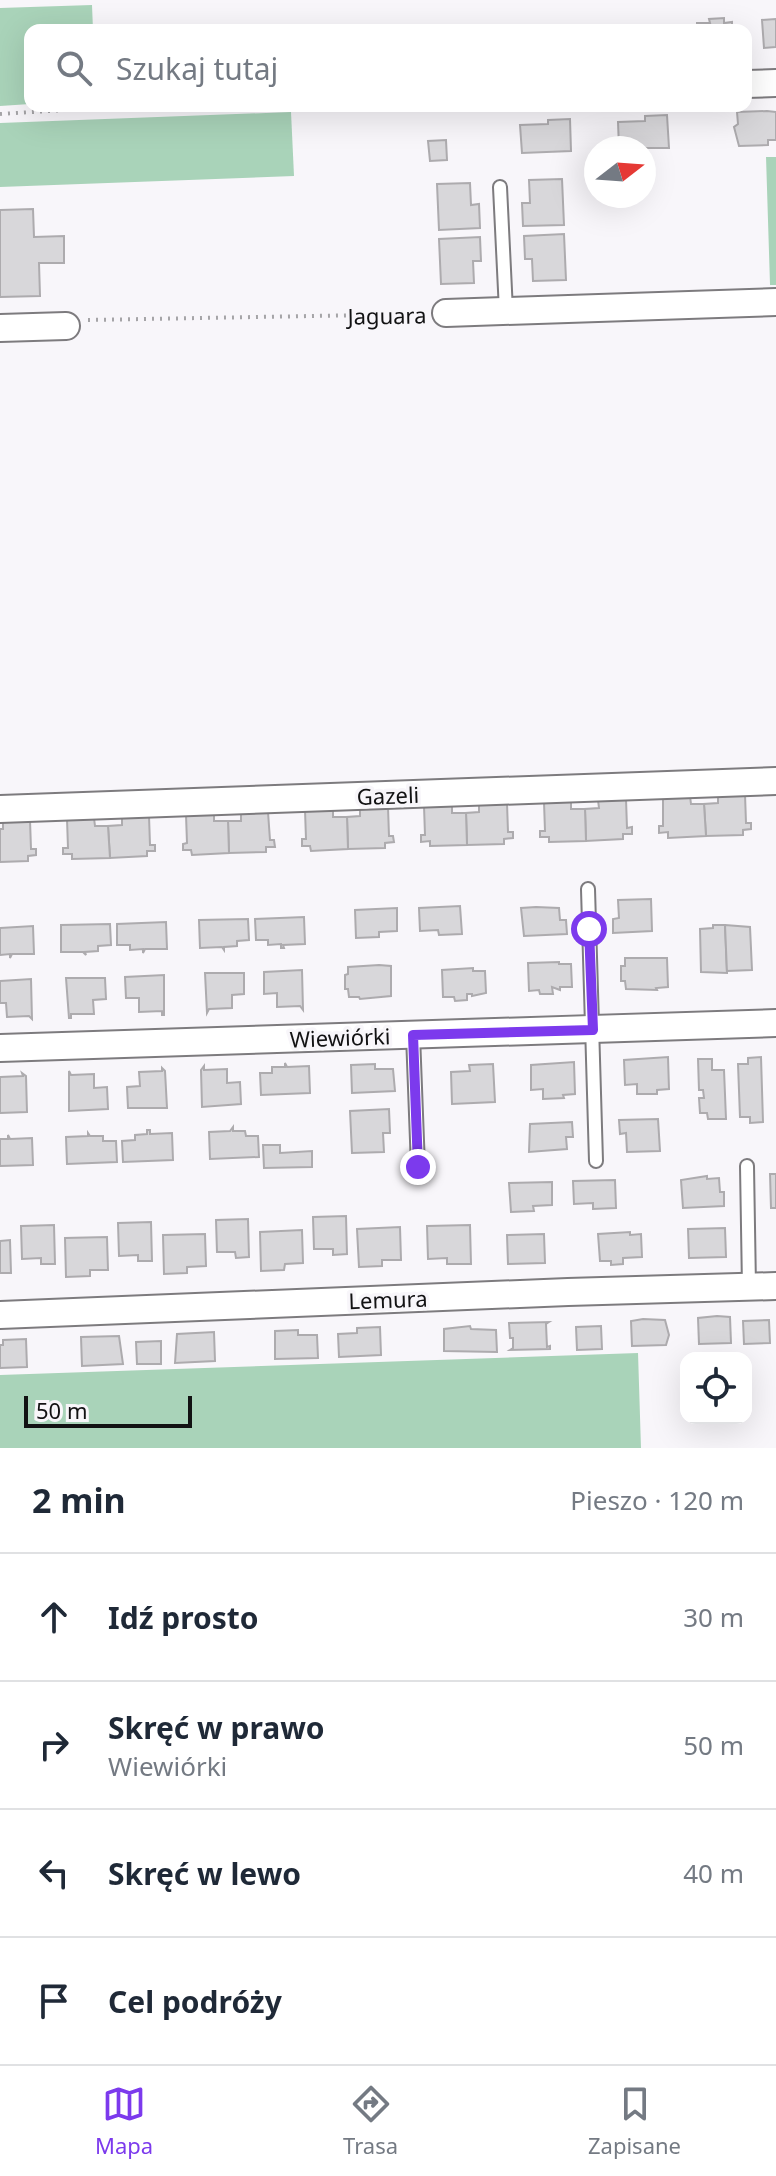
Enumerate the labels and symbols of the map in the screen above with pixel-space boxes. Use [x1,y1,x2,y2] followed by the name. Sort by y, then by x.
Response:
[584,136,656,208] north arrow
[345,299,427,331] street label: Jaguara
[356,779,420,811] street label: Gazeli
[571,911,607,947] route start
[289,1020,391,1054] street label: Wiewiórki
[400,1149,436,1185] route end
[348,1283,428,1315] street label: Lemura
[24,1392,192,1428] scale bar

